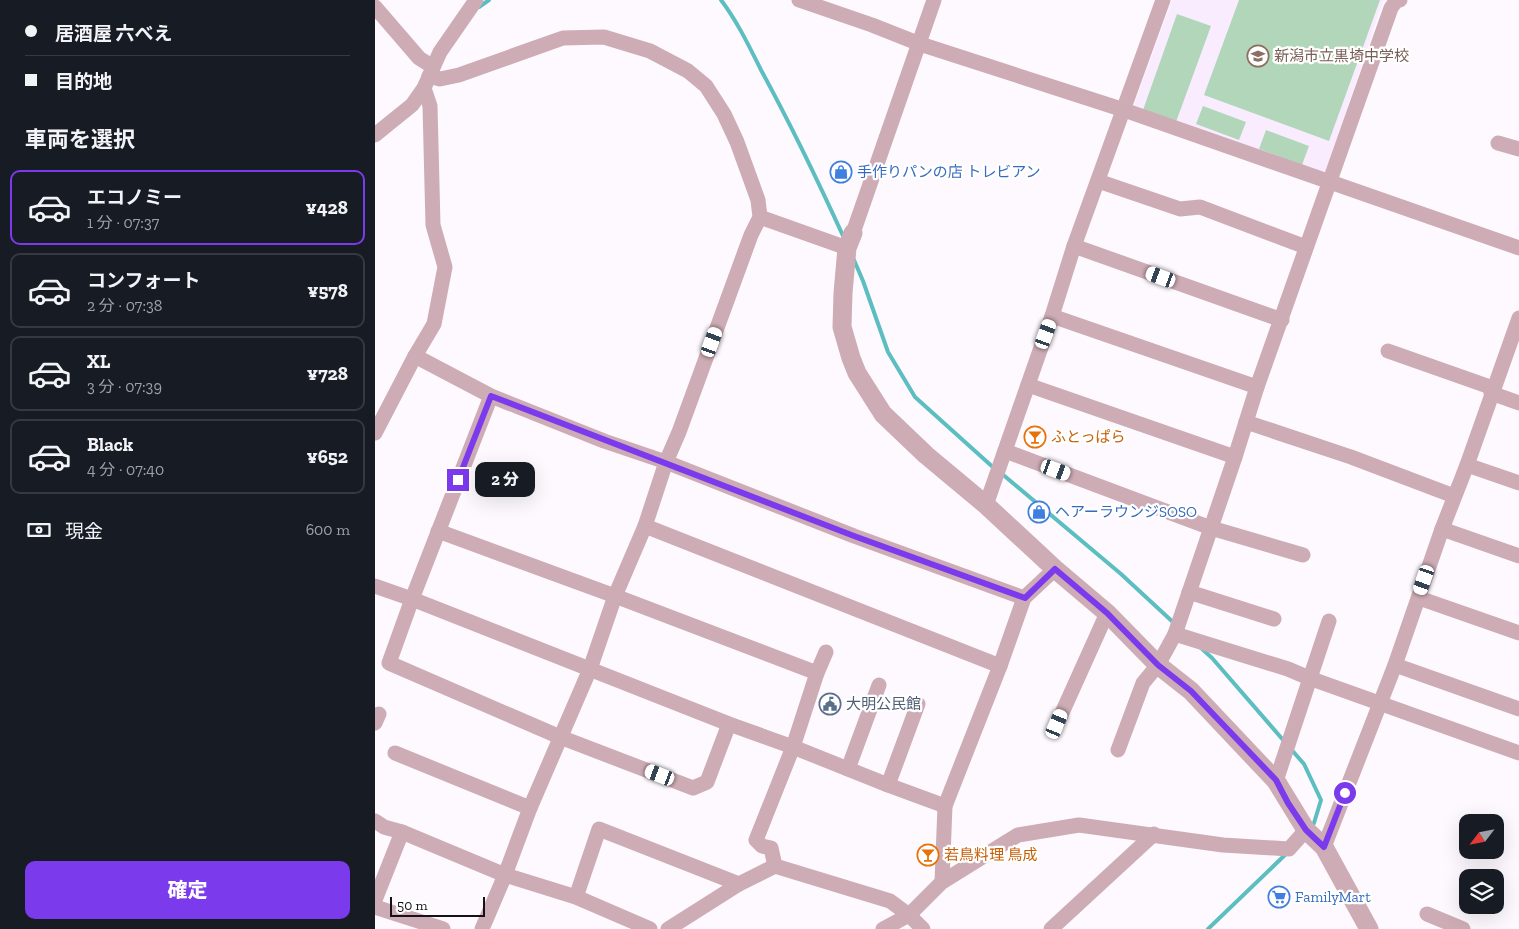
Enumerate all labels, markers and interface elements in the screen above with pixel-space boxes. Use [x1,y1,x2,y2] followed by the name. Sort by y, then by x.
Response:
[55,22,173,45] text: 居酒屋 六べえ
[1246,44,1270,68] school or university icon: 新潟市立黒埼中学校
[1274,47,1409,65] place label: 新潟市立黒埼中学校
[55,70,112,93] text: 目的地
[25,126,135,153] text: 車両を選択
[829,160,853,184] shop icon: 手作りパンの店 トレビアン
[857,163,1041,181] place label: 手作りパンの店 トレビアン
[27,185,72,230] icon: car
[87,186,182,209] text: エコノミー
[305,196,348,219] text: ¥428
[87,213,159,232] text: 1 分 · 07:37
[1144,265,1177,289] car
[27,268,72,313] icon: car
[87,269,200,292] text: コンフォート
[307,279,348,302] text: ¥578
[87,296,162,315] text: 2 分 · 07:38
[1033,317,1058,351] car
[699,325,724,359] car
[87,350,110,373] text: XL
[27,351,72,396] icon: car
[307,362,348,385] text: ¥728
[87,377,162,396] text: 3 分 · 07:39
[1023,425,1047,449] bar icon: ふとっぱら
[1051,428,1126,446] place label: ふとっぱら
[87,433,133,456] text: Black
[27,434,72,479] icon: car
[306,445,348,468] text: ¥652
[1039,458,1072,482] car
[87,460,164,479] text: 4 分 · 07:40
[475,462,535,498] callout: 2 分
[447,469,469,491] route end
[491,470,519,489] text: 2 分
[1027,500,1051,524] shop icon: ヘアーラウンジSOSO
[1055,503,1197,521] place label: ヘアーラウンジSOSO
[25,516,53,544] icon: cash
[65,520,103,543] text: 現金
[306,520,350,539] text: 600 m
[1412,563,1435,597] car
[818,692,842,716] public building icon: 大明公民館
[846,695,921,713] place label: 大明公民館
[1044,707,1069,741] car
[643,763,676,787] car
[1334,782,1356,804] route start
[1459,814,1504,859] north arrow
[1459,814,1504,914] map controls
[916,843,940,867] bar icon: 若鳥料理 鳥成
[944,846,1037,864] place label: 若鳥料理 鳥成
[25,861,350,919] button: 確定
[1459,869,1504,914] button: layers
[1267,885,1291,909] supermarket icon: FamilyMart
[1295,888,1371,906] place label: FamilyMart
[390,894,485,917] scale bar
[397,897,428,914] text: 50 m

